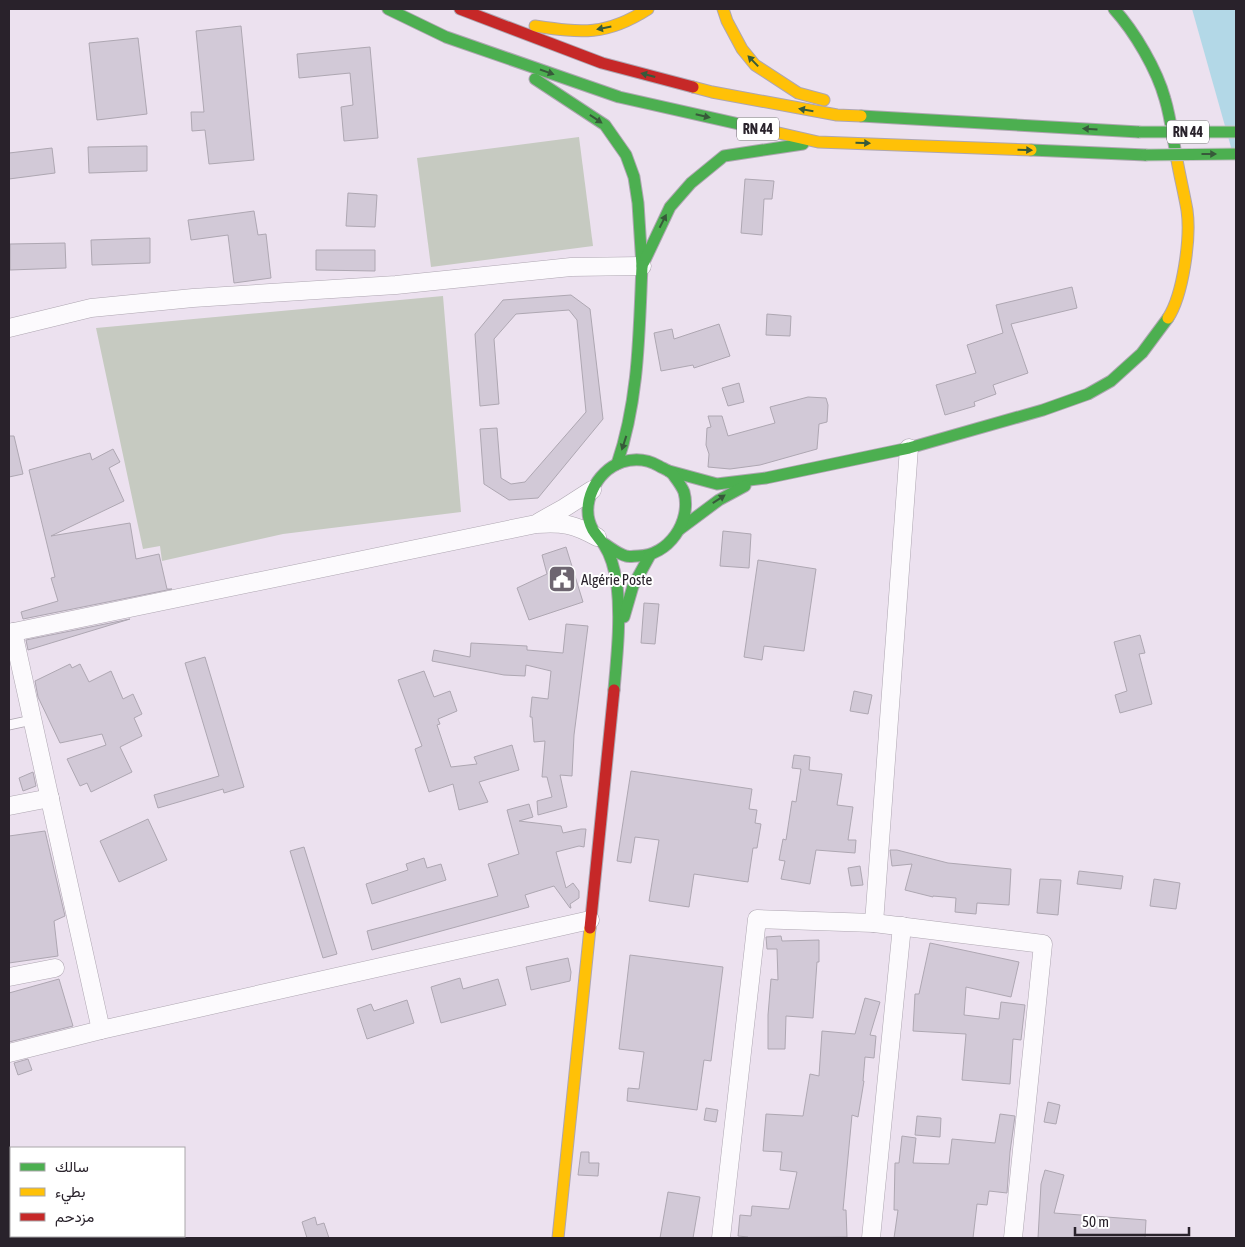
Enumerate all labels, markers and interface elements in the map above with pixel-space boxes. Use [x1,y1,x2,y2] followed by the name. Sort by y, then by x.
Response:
[596,24,612,32] one-way arrow
[747,56,759,68] one-way arrow
[540,68,555,76] one-way arrow
[640,71,655,79] one-way arrow
[798,105,814,113] one-way arrow
[696,112,711,120] one-way arrow
[589,114,603,124] one-way arrow
[737,118,779,140] road number: RN 44
[1167,120,1209,144] road number: RN 44
[1082,125,1098,133] one-way arrow
[855,140,871,148] one-way arrow
[1018,146,1034,154] one-way arrow
[1201,150,1217,158] one-way arrow
[659,214,667,228] one-way arrow
[620,436,628,451] one-way arrow
[712,495,725,504] one-way arrow
[547,564,577,594] public building icon: Algérie Poste
[581,571,653,588] place label: Algérie Poste
[10,1147,185,1237] legend
[55,1158,89,1175] text: سالك
[55,1183,85,1205] text: بطيء
[1075,1204,1189,1236] scale bar
[55,1208,94,1227] text: مزدحم
[1082,1213,1109,1230] text: 50 m

